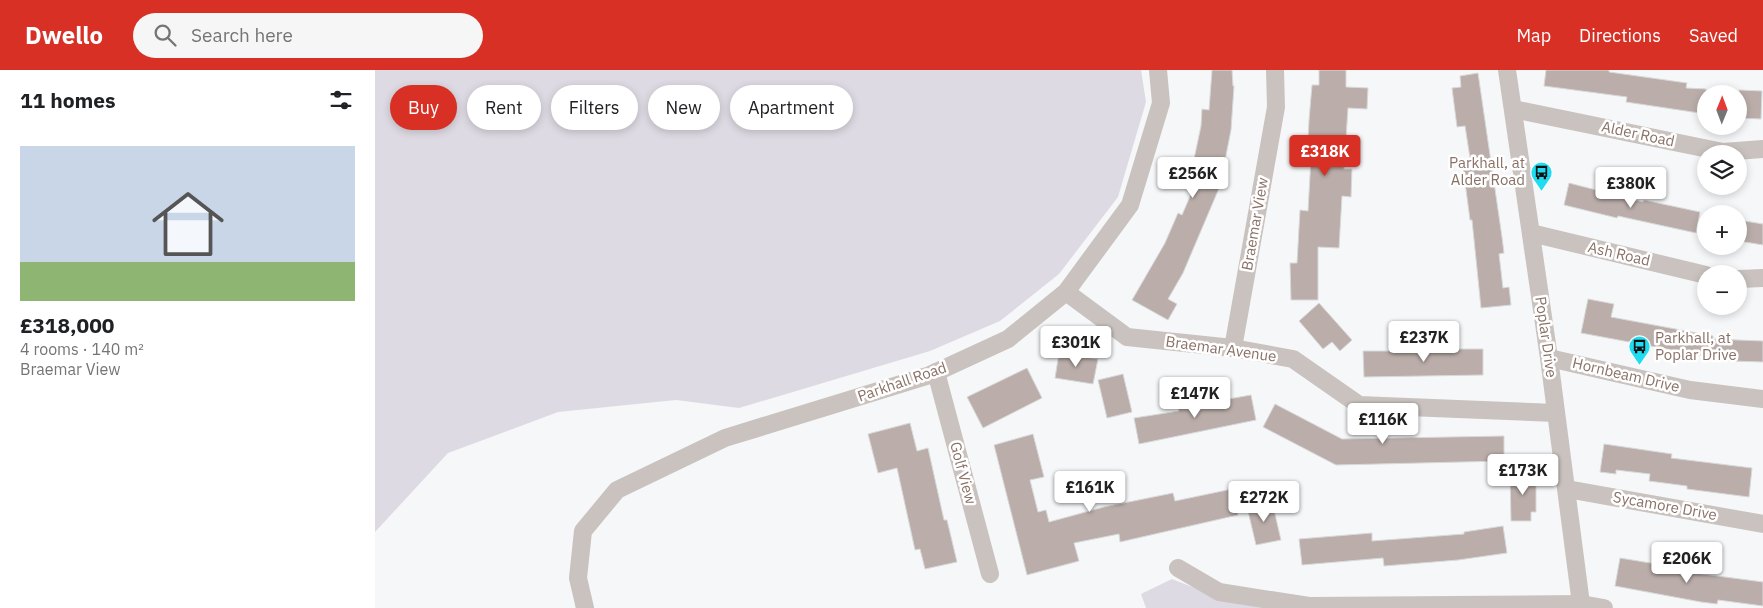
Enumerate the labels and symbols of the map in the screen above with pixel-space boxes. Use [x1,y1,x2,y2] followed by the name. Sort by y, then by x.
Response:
[1697,85,1747,135] north arrow
[1600,117,1676,151] street label: Alder Road
[1290,134,1360,177] pin: £318K
[1449,153,1525,189] place label: Parkhall, at Alder Road
[1158,156,1228,199] pin: £256K
[1529,160,1553,191] bus stop icon: Parkhall, at Alder Road
[1596,166,1666,209] pin: £380K
[1237,175,1272,272] street label: Braemar View
[1586,237,1652,270] street label: Ash Road
[1531,295,1562,379] street label: Poplar Drive
[1389,320,1459,363] pin: £237K
[1041,326,1111,368] pin: £301K
[1655,328,1737,364] place label: Parkhall, at Poplar Drive
[1164,331,1278,366] street label: Braemar Avenue
[1627,335,1651,366] bus stop icon: Parkhall, at Poplar Drive
[1571,353,1682,396] street label: Hornbeam Drive
[855,357,949,406] street label: Parkhall Road
[1160,376,1230,419] pin: £147K
[1348,402,1418,445] pin: £116K
[946,440,981,507] street label: Golf View
[1488,454,1558,496] pin: £173K
[1055,470,1125,513] pin: £161K
[1229,480,1299,523] pin: £272K
[1612,487,1719,524] street label: Sycamore Drive
[1652,542,1722,584] pin: £206K

